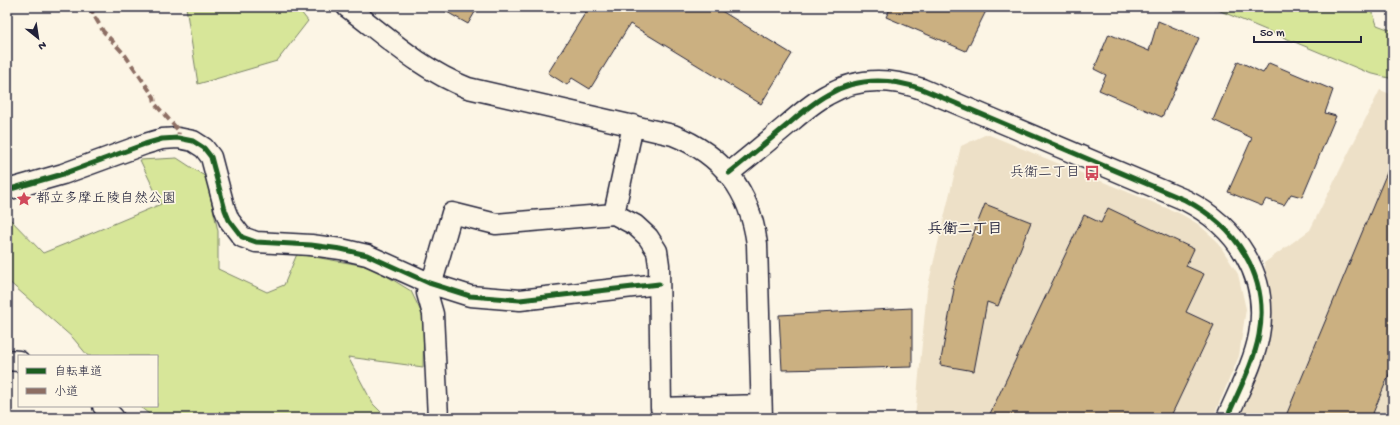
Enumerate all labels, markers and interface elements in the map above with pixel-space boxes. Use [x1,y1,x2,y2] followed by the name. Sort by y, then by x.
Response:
[18,18,58,58] north arrow
[1254,18,1361,44] scale bar
[1260,27,1285,41] text: 50 m
[36,38,48,52] text: N
[1083,164,1101,182] bus stop icon: 兵衛二丁目
[1010,165,1080,182] place label: 兵衛二丁目
[15,190,33,208] place icon: 都立多摩丘陵自然公園
[36,191,176,208] place label: 都立多摩丘陵自然公園
[927,220,1003,239] district label: 兵衛二丁目
[18,355,158,407] legend
[54,365,102,380] text: 自転車道
[54,385,78,400] text: 小道

